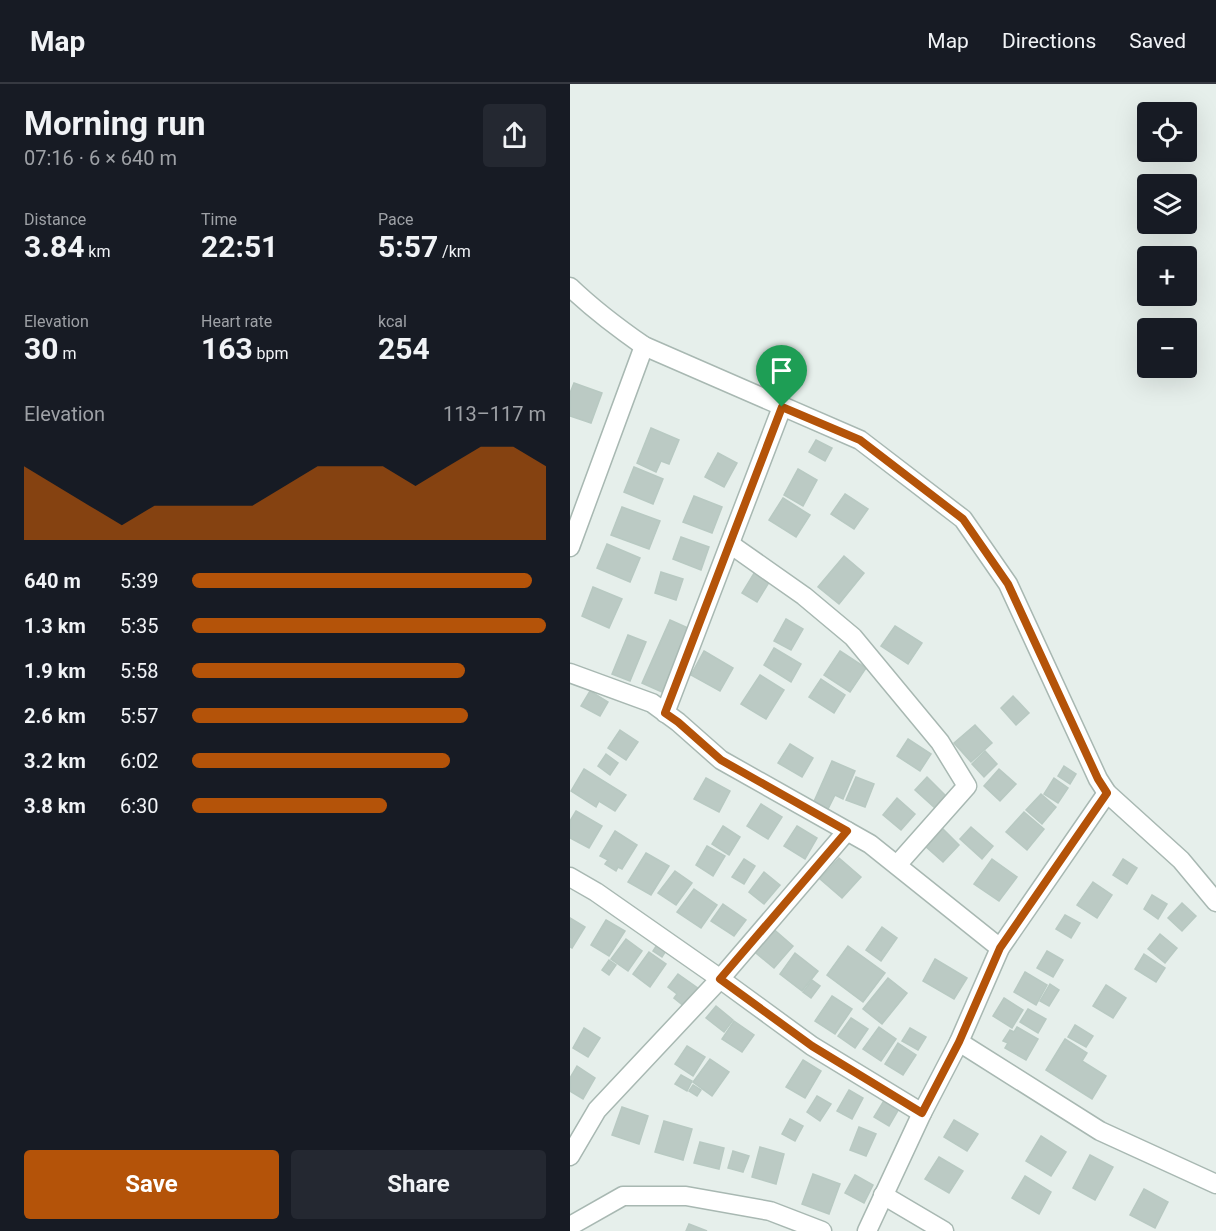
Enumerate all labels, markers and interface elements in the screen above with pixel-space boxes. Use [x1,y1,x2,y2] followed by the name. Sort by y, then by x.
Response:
[30,25,85,58] text: Map
[927,29,969,53] text: Map
[1002,29,1096,53] text: Directions
[1129,29,1186,53] text: Saved
[1137,102,1197,378] map controls
[1137,102,1197,162] button: locate
[24,104,205,143] text: Morning run
[483,104,546,167] button: share
[24,146,177,170] text: 07:16 · 6 × 640 m
[1137,174,1197,234] button: layers
[24,210,86,229] text: Distance
[201,210,237,229] text: Time
[378,210,414,229] text: Pace
[24,229,84,264] text: 3.84
[201,229,278,264] text: 22:51
[378,229,438,264] text: 5:57
[84,242,110,261] text: km
[438,242,471,261] text: /km
[1137,246,1197,306] button: +
[24,312,89,331] text: Elevation
[201,312,272,331] text: Heart rate
[378,312,407,331] text: kcal
[1137,318,1197,378] button: −
[24,331,58,366] text: 30
[201,331,253,366] text: 163
[378,331,430,366] text: 254
[58,344,76,363] text: m
[253,344,289,363] text: bpm
[756,345,807,407] pin
[765,354,798,387] icon: arrive
[24,402,105,426] text: Elevation
[443,402,546,426] text: 113–117 m
[24,569,81,593] text: 640 m
[120,569,159,593] text: 5:39
[24,614,86,638] text: 1.3 km
[120,614,159,638] text: 5:35
[24,659,86,683] text: 1.9 km
[120,659,159,683] text: 5:58
[24,704,86,728] text: 2.6 km
[120,704,159,728] text: 5:57
[24,749,86,773] text: 3.2 km
[120,749,159,773] text: 6:02
[24,794,86,818] text: 3.8 km
[120,794,159,818] text: 6:30
[24,1150,279,1219] button: Save
[291,1150,546,1219] button: Share

